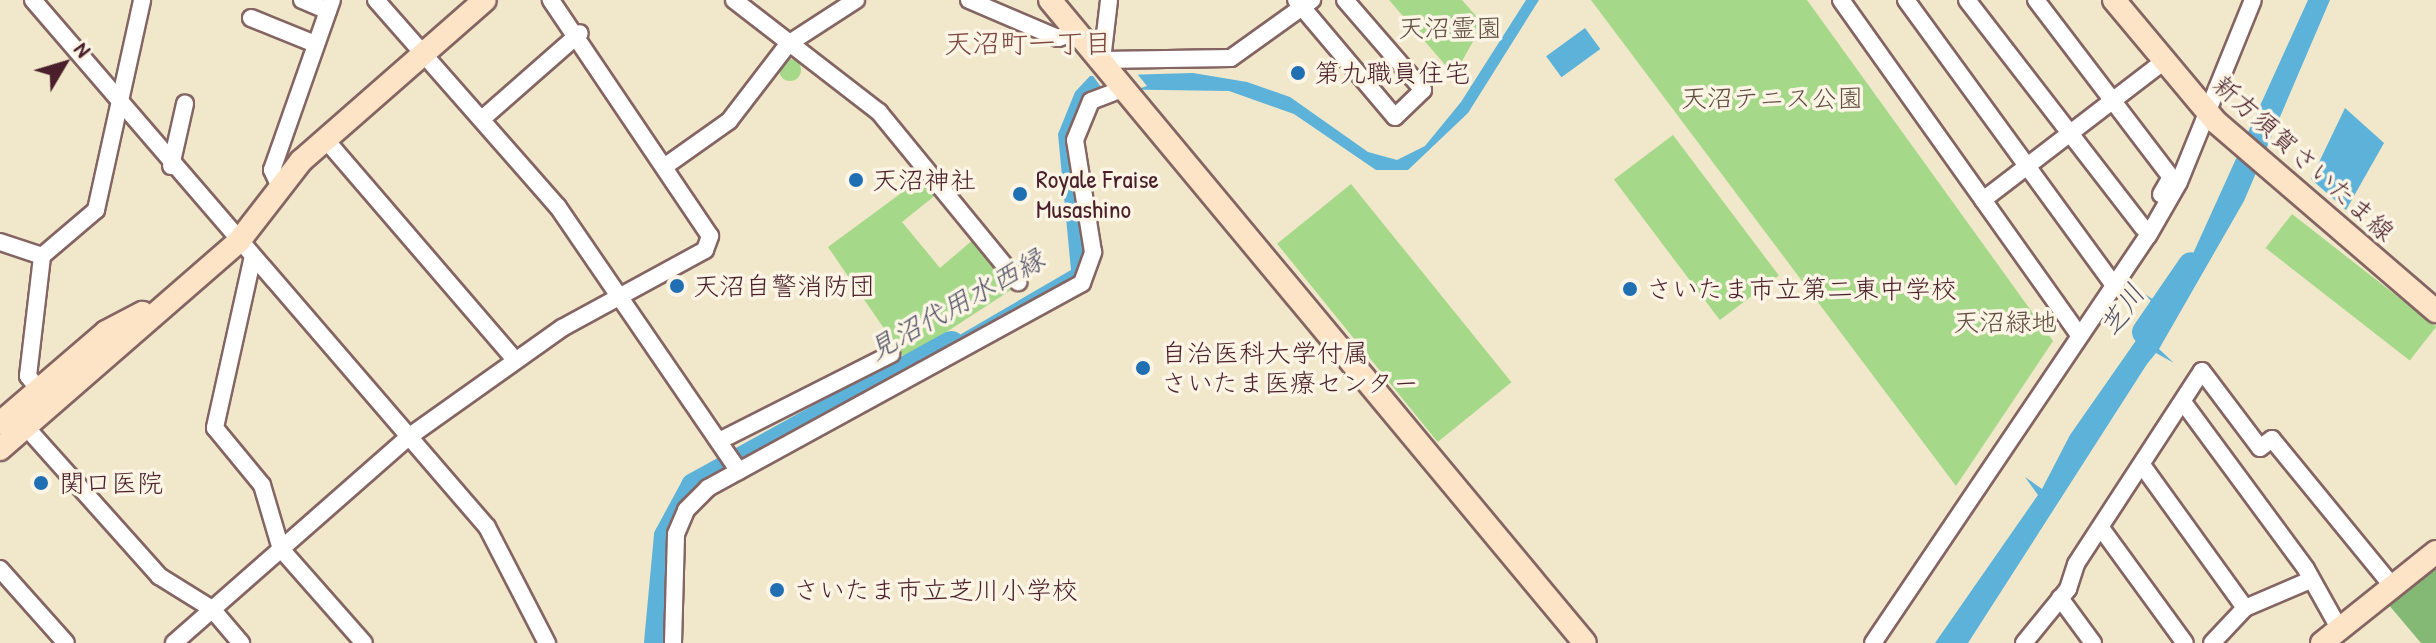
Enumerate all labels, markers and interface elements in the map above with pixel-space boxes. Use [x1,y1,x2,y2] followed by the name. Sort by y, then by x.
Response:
[1398,12,1502,44] park label: 天沼霊園
[24,24,104,104] north arrow
[944,26,1112,60] district label: 天沼町一丁目
[67,35,98,63] text: N
[1314,57,1470,89] place label: 第九職員住宅
[1289,64,1307,82] marker: 第九職員住宅
[2207,68,2401,248] street label: 新方須賀さいたま線
[1681,82,1863,114] park label: 天沼テニス公園
[1036,163,1159,224] place label: Royale Fraise Musashino
[872,164,976,196] place label: 天沼神社
[847,171,865,189] marker: 天沼神社
[1011,185,1029,203] marker: Royale Fraise Musashino
[862,242,1050,366] water label: 見沼代用水西縁
[693,270,875,302] place label: 天沼自警消防団
[1646,273,1958,305] place label: さいたま市立第二東中学校
[668,277,686,295] marker: 天沼自警消防団
[2092,277,2152,343] water label: 芝川
[1621,280,1639,298] marker: さいたま市立第二東中学校
[1953,306,2057,338] park label: 天沼緑地
[1161,337,1421,398] place label: 自治医科大学付属 さいたま医療センター
[1132,357,1154,379] marker: 自治医科大学付属 さいたま医療センター
[59,467,163,499] place label: 関口医院
[30,472,52,494] marker: 関口医院
[793,574,1079,606] place label: さいたま市立芝川小学校
[768,581,786,599] marker: さいたま市立芝川小学校

